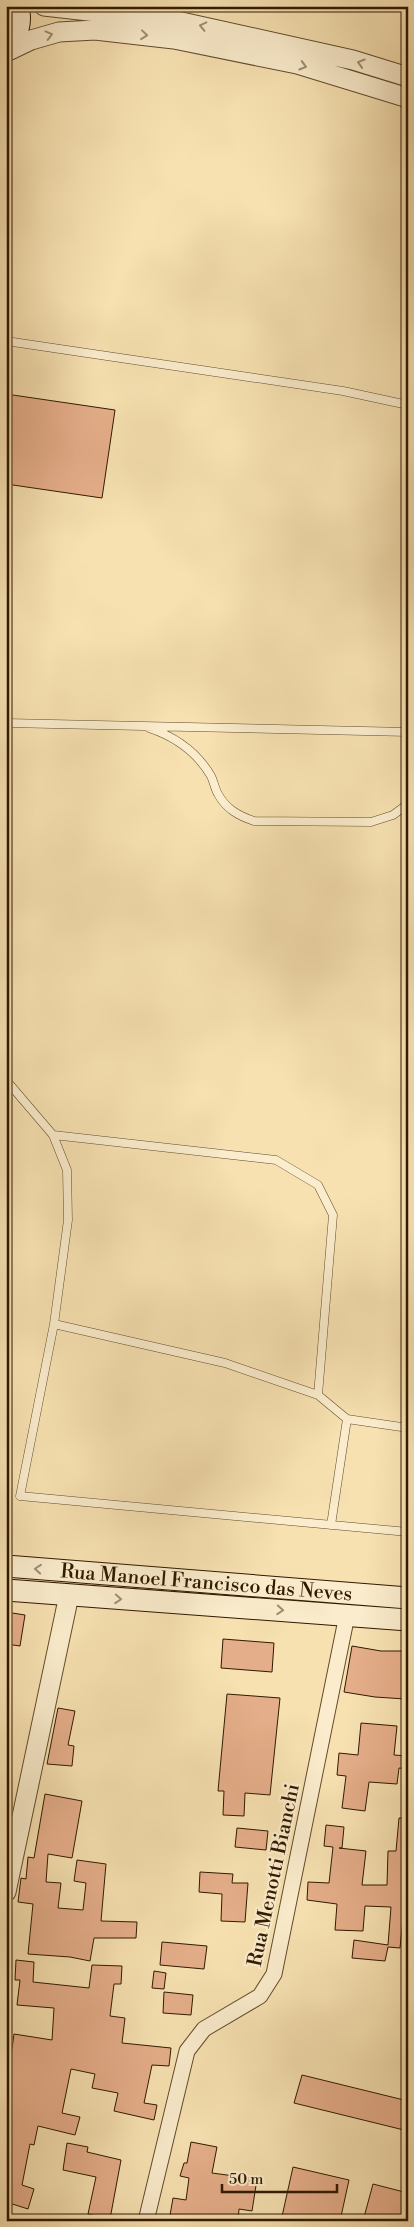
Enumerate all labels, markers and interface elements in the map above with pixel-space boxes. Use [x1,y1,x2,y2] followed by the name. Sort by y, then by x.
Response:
[198,22,207,32] one-way arrow
[140,29,148,40] one-way arrow
[45,30,54,41] one-way arrow
[357,58,366,68] one-way arrow
[298,60,307,70] one-way arrow
[59,1559,353,1608] street label: Rua Manoel Francisco das Neves
[34,1564,42,1575] one-way arrow
[114,1593,122,1604] one-way arrow
[276,1604,284,1615] one-way arrow
[243,1781,306,1969] street label: Rua Menotti Bianchi
[222,2162,336,2194] scale bar
[229,2170,263,2189] text: 50 m

